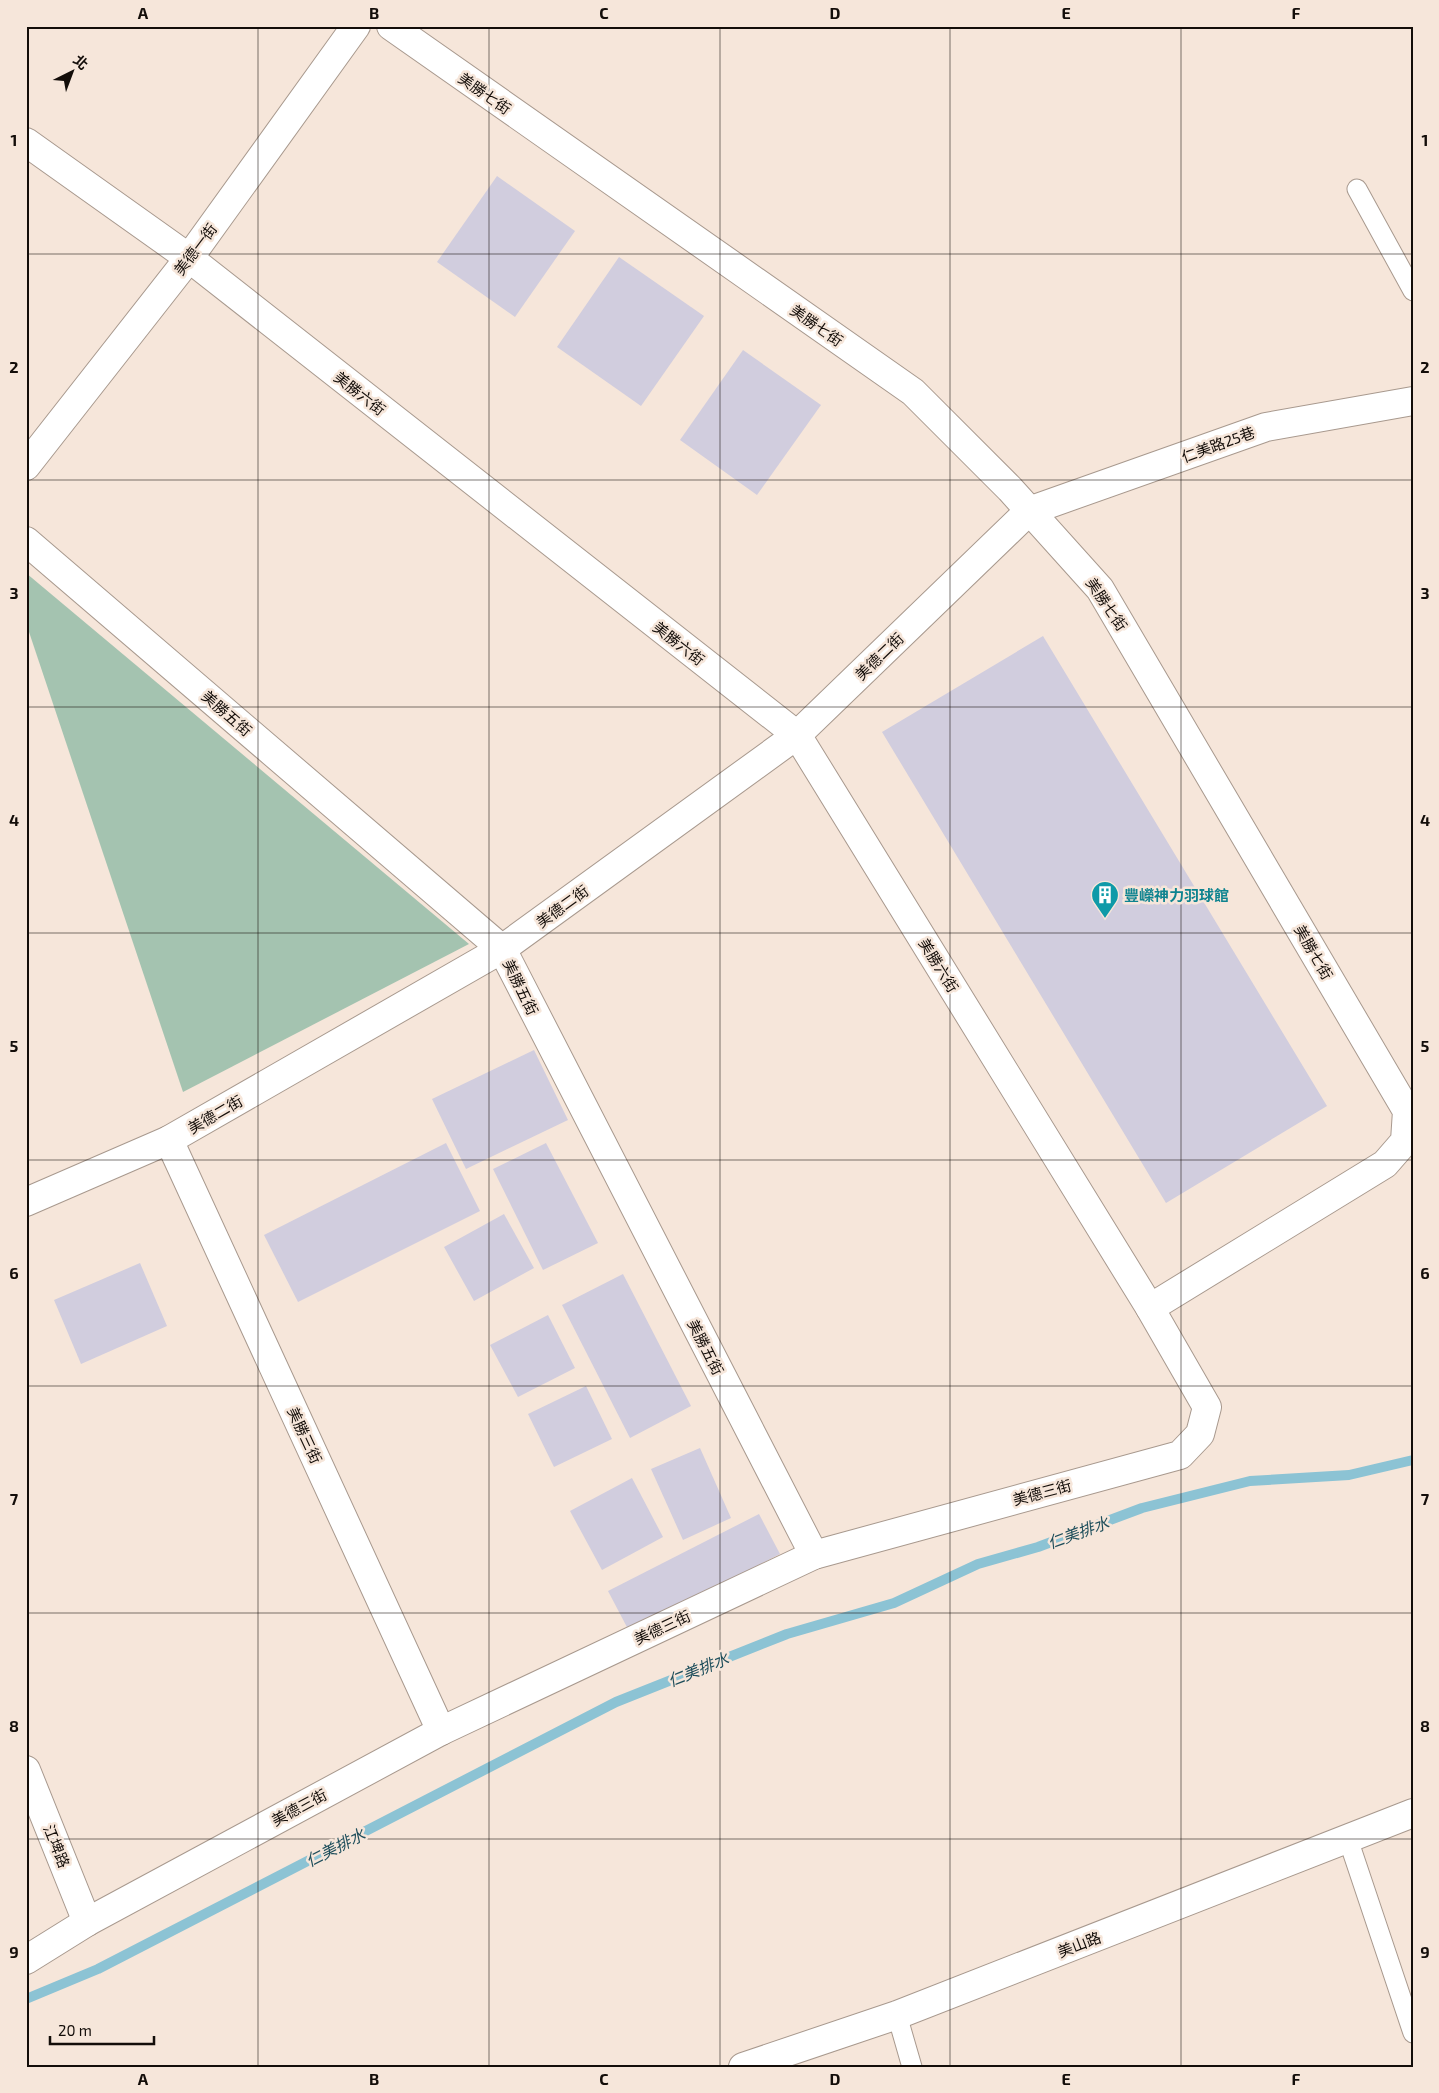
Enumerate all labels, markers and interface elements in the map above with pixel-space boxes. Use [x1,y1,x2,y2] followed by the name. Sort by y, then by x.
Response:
[138,3,149,22] text: A
[369,3,379,22] text: B
[599,3,609,22] text: C
[830,3,841,22] text: D
[1061,3,1071,22] text: E
[1292,3,1301,22] text: F
[48,48,98,98] north arrow
[70,51,92,73] text: 北
[455,68,515,118] street label: 美勝七街
[11,130,17,149] text: 1
[1422,130,1428,149] text: 1
[170,220,220,278] street label: 美德一街
[787,300,847,350] street label: 美勝七街
[9,357,19,376] text: 2
[1420,357,1430,376] text: 2
[331,367,389,419] street label: 美勝六街
[1179,422,1257,466] street label: 仁美路25巷
[1083,574,1131,634] street label: 美勝七街
[9,583,19,602] text: 3
[1420,583,1430,602] text: 3
[650,617,708,669] street label: 美勝六街
[851,629,907,683] street label: 美德二街
[198,687,256,739] street label: 美勝五街
[9,810,19,829] text: 4
[1420,810,1430,829] text: 4
[1090,880,1120,919] building icon: 豐嶸神力羽球館
[532,881,592,931] street label: 美德二街
[1124,886,1229,904] place label: 豐嶸神力羽球館
[1291,922,1337,982] street label: 美勝七街
[915,935,963,995] street label: 美勝六街
[500,956,542,1018] street label: 美勝五街
[10,1036,19,1055] text: 5
[1421,1036,1430,1055] text: 5
[185,1091,245,1137] street label: 美德二街
[9,1263,19,1282] text: 6
[1420,1263,1430,1282] text: 6
[684,1316,728,1378] street label: 美勝五街
[284,1404,326,1466] street label: 美勝三街
[1011,1476,1073,1508] street label: 美德三街
[10,1489,19,1508] text: 7
[1421,1489,1430,1508] text: 7
[1045,1512,1112,1552] water label: 仁美排水
[631,1606,693,1648] street label: 美德三街
[665,1648,732,1690] water label: 仁美排水
[9,1716,19,1735] text: 8
[1420,1716,1430,1735] text: 8
[268,1785,330,1829] street label: 美德三街
[40,1822,74,1870] street label: 江埤路
[302,1824,369,1870] water label: 仁美排水
[1055,1928,1103,1960] street label: 美山路
[9,1942,19,1961] text: 9
[1420,1942,1430,1961] text: 9
[50,2013,154,2045] scale bar
[58,2021,92,2039] text: 20 m
[138,2069,149,2088] text: A
[369,2069,379,2088] text: B
[599,2069,609,2088] text: C
[830,2069,841,2088] text: D
[1061,2069,1071,2088] text: E
[1292,2069,1301,2088] text: F

